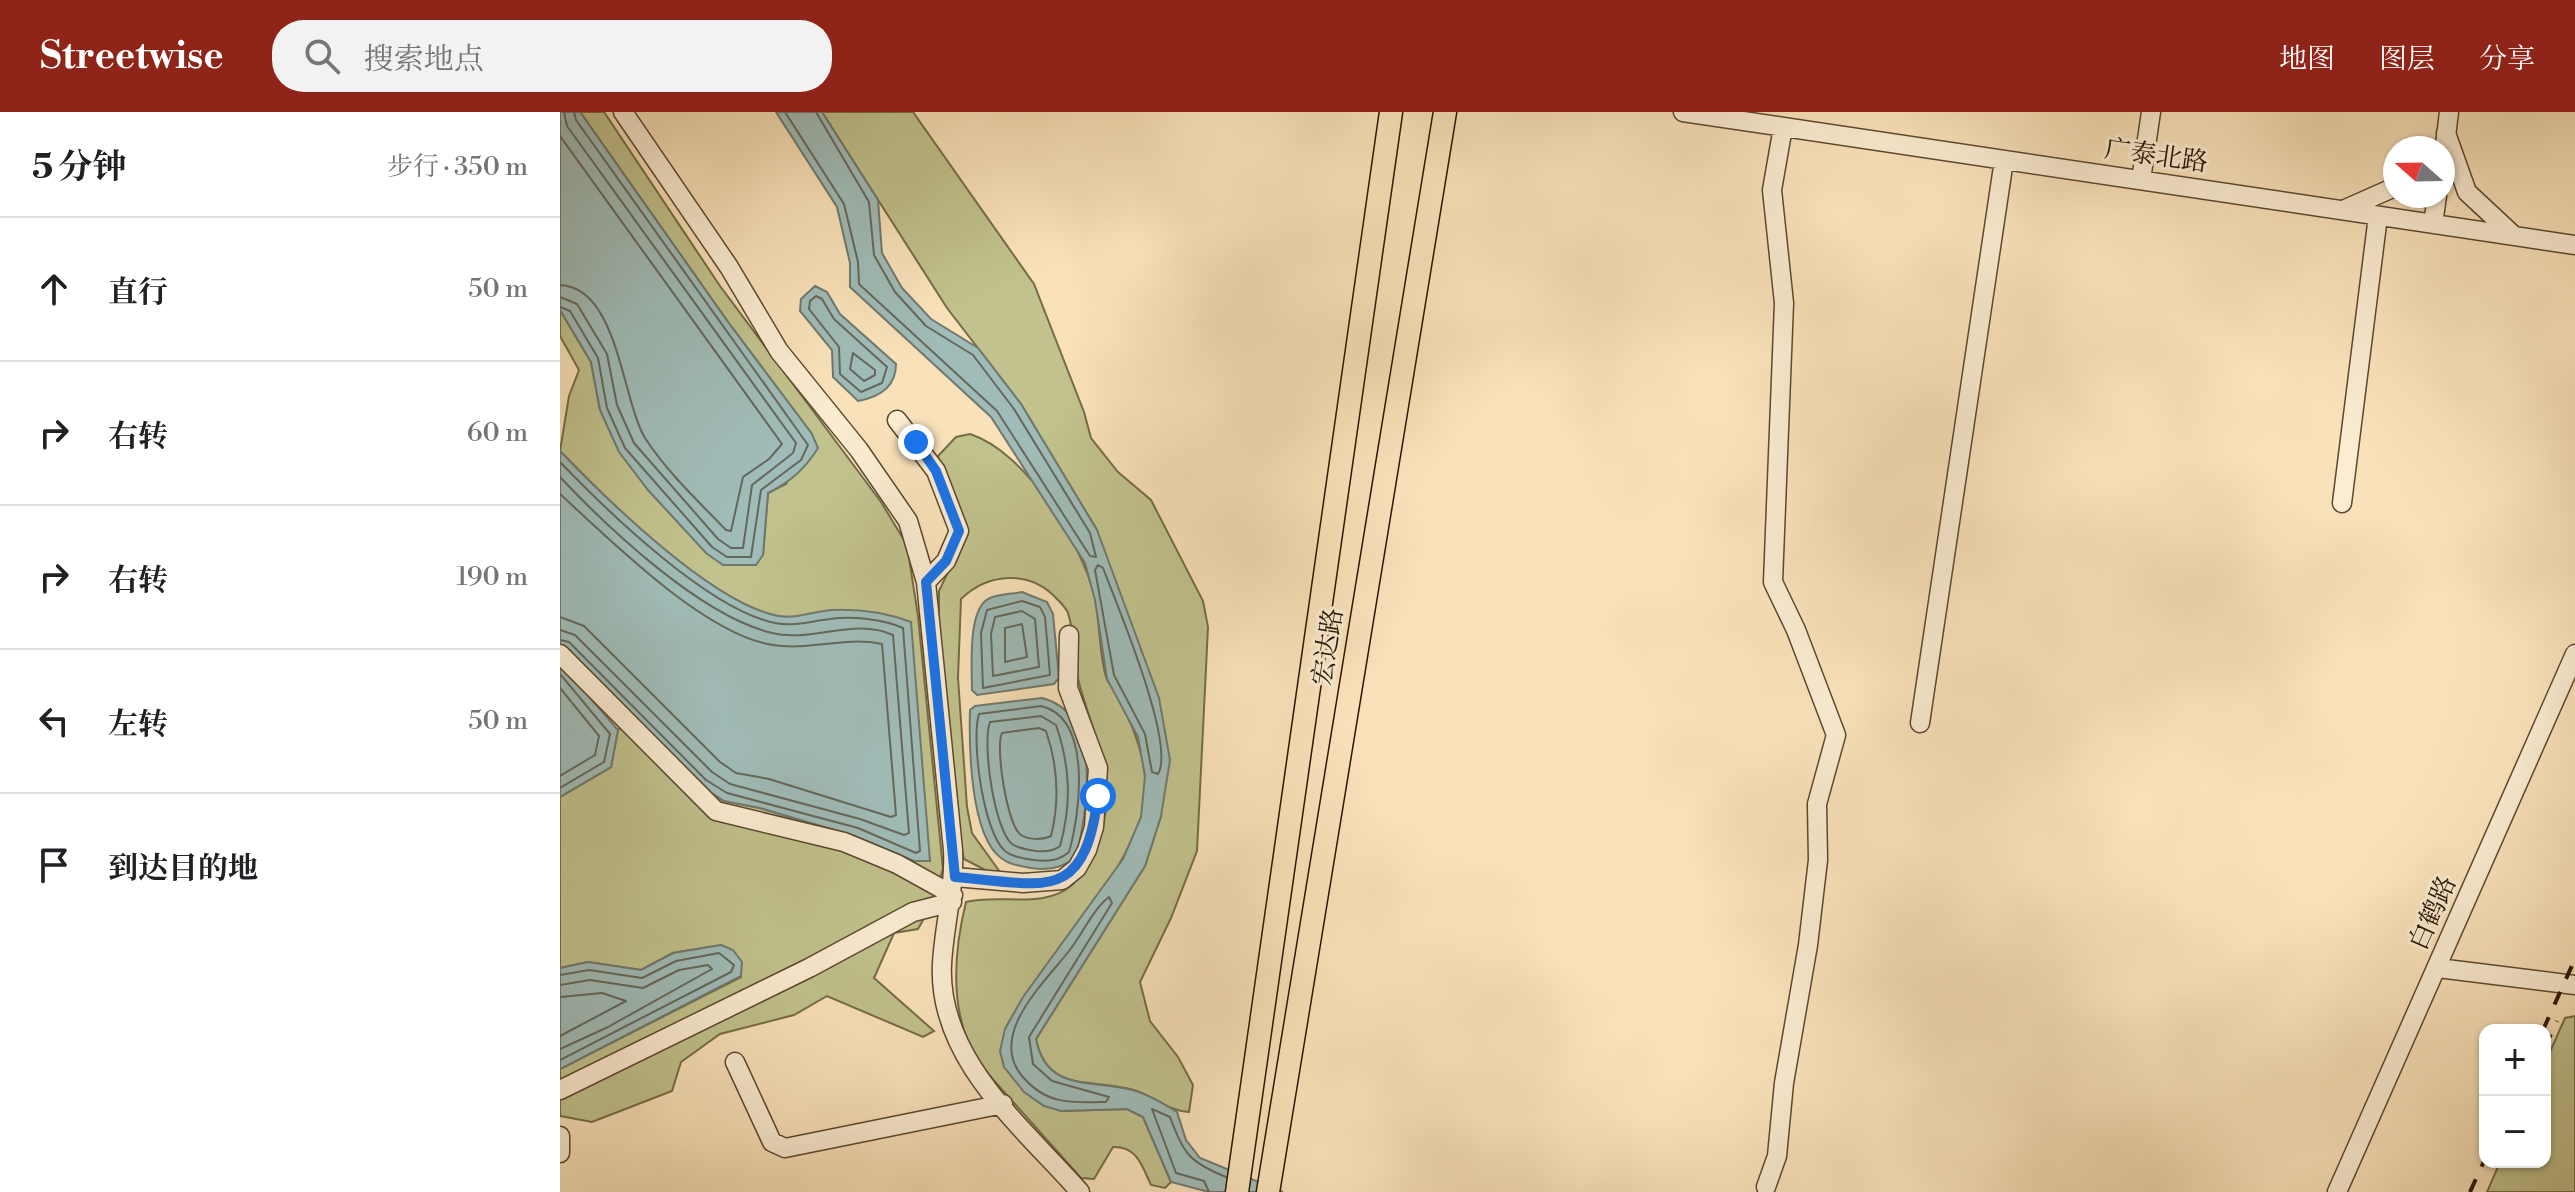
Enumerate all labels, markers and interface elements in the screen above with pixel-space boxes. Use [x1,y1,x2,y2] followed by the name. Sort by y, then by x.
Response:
[272,20,832,92] search box
[40,33,224,80] text: Streetwise
[300,34,344,78] icon: search
[364,41,484,79] text: 搜索地点
[2279,42,2335,77] text: 地图
[2379,42,2435,77] text: 图层
[2479,42,2535,77] text: 分享
[2102,133,2210,179] street label: 广泰北路
[2383,136,2455,208] north arrow
[32,147,127,189] text: 5 分钟
[387,151,528,183] text: 步行 · 350 m
[32,267,76,311] icon: ahead
[468,273,528,305] text: 50 m
[108,274,168,312] text: 直行
[32,411,76,455] icon: right
[467,417,528,449] text: 60 m
[108,418,168,456] text: 右转
[898,424,934,460] route end
[32,555,76,599] icon: right
[457,561,528,593] text: 190 m
[108,562,168,600] text: 右转
[1306,606,1350,688] street label: 宏达路
[32,699,76,743] icon: left
[468,705,528,737] text: 50 m
[108,706,168,744] text: 左转
[1080,778,1116,814] route start
[32,843,76,887] icon: arrive
[108,850,258,888] text: 到达目的地
[2403,871,2463,955] street label: 白鹤路
[2479,1024,2551,1168] map controls
[2479,1024,2551,1096] button: +
[2479,1096,2551,1168] button: −

